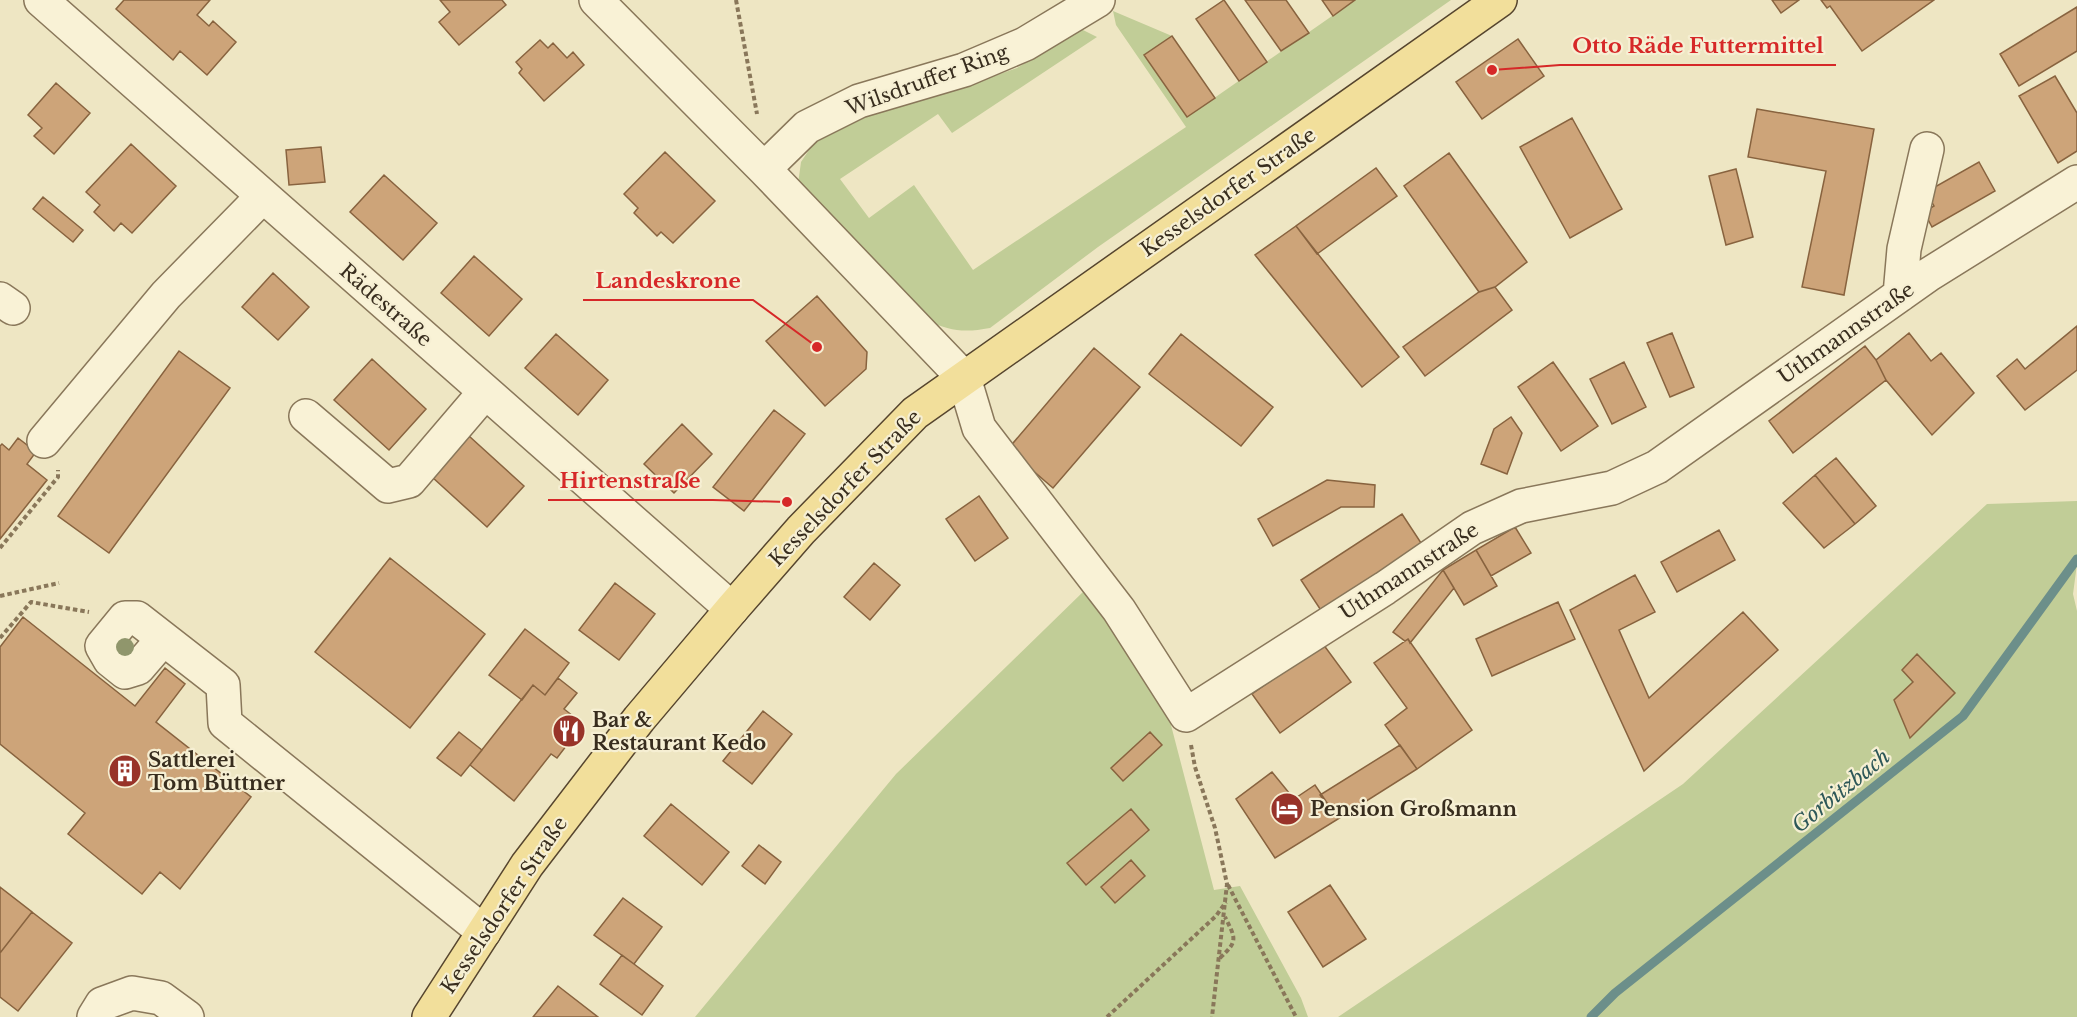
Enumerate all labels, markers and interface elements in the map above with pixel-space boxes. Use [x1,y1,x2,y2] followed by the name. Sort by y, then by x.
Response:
[1560,26,1836,65] callout: Otto Räde Futtermittel
[1572,33,1824,59] text: Otto Räde Futtermittel
[842,39,1012,121] street label: Wilsdruffer Ring
[1136,122,1320,262] street label: Kesselsdorfer Straße
[335,258,437,352] street label: Rädestraße
[583,261,753,300] callout: Landeskrone
[595,268,741,294] text: Landeskrone
[1773,277,1919,389] street label: Uthmannstraße
[764,405,926,571] street label: Kesselsdorfer Straße
[548,461,713,500] callout: Hirtenstraße
[560,468,701,494] text: Hirtenstraße
[1335,517,1483,625] street label: Uthmannstraße
[592,708,766,755] place label: Bar & Restaurant Kedo
[551,713,587,749] restaurant icon: Bar & Restaurant Kedo
[1787,743,1895,839] water label: Gorbitzbach
[148,748,285,795] place label: Sattlerei Tom Büttner
[107,753,143,789] building icon: Sattlerei Tom Büttner
[1269,791,1305,827] hotel icon: Pension Großmann
[1310,797,1518,821] place label: Pension Großmann
[436,812,572,998] street label: Kesselsdorfer Straße

